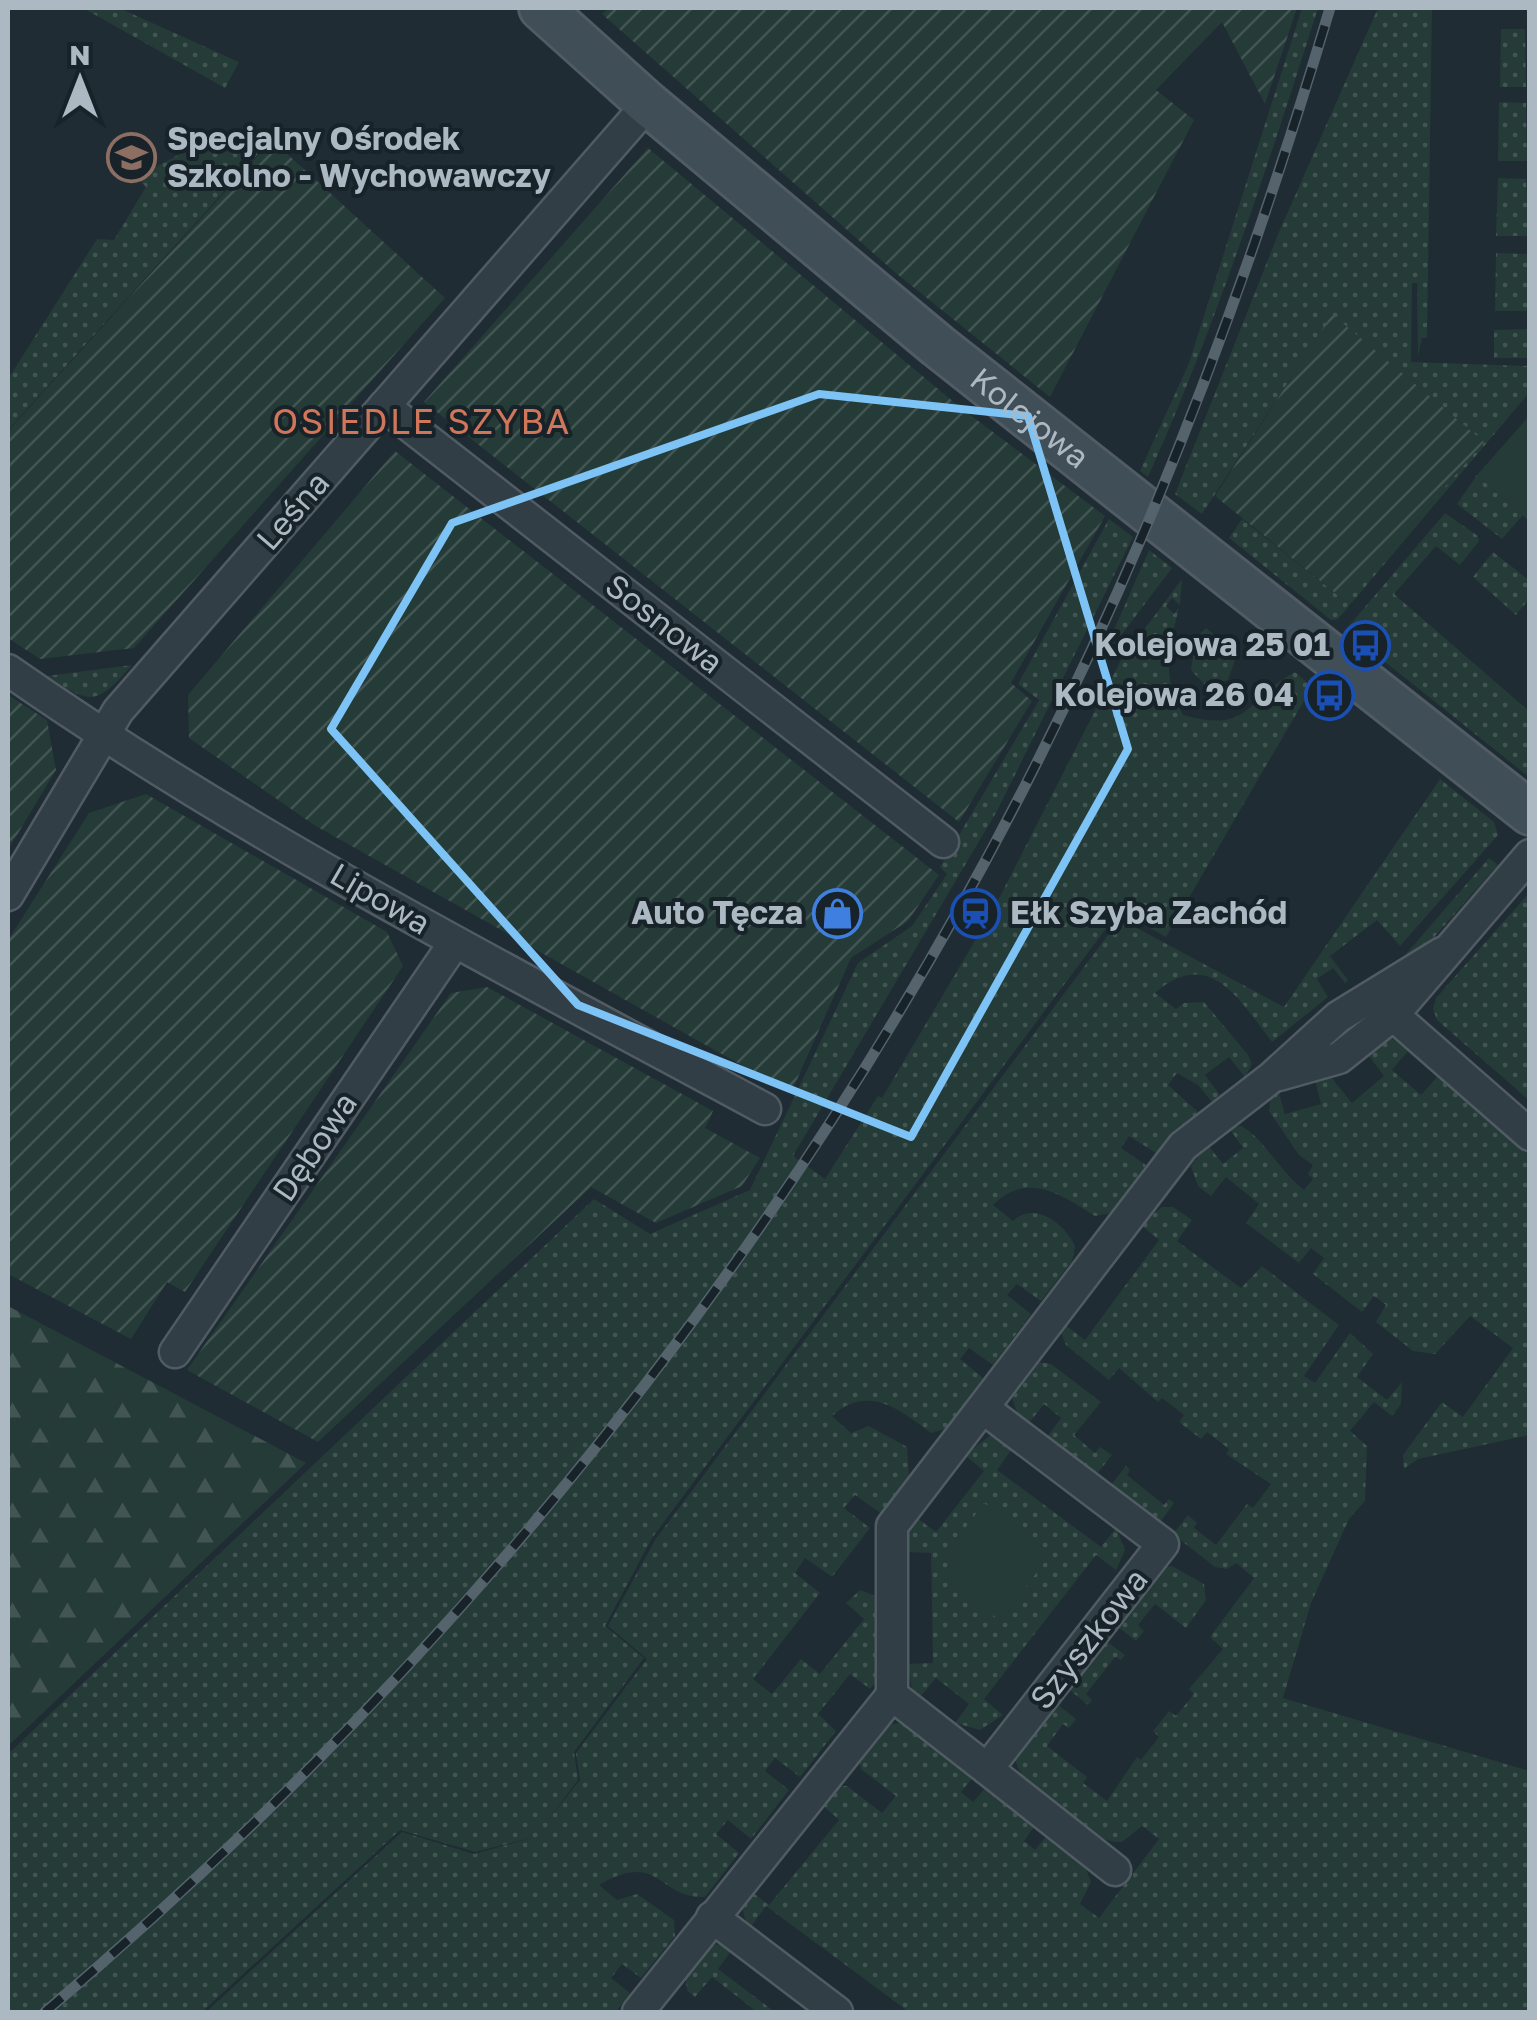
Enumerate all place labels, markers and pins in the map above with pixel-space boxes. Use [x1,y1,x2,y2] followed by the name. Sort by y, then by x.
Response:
[167,119,551,194] place label: Specjalny Ośrodek Szkolno - Wychowawczy
[106,131,158,183] school or university icon: Specjalny Ośrodek Szkolno - Wychowawczy
[1339,619,1391,671] bus stop icon: Kolejowa 25 01
[1094,625,1330,663] place label: Kolejowa 25 01
[1303,669,1355,721] bus stop icon: Kolejowa 26 04
[1054,675,1294,713] place label: Kolejowa 26 04
[812,887,864,939] shop icon: Auto Tęcza
[949,887,1001,939] station icon: Ełk Szyba Zachód
[631,893,803,931] place label: Auto Tęcza
[1010,893,1287,931] place label: Ełk Szyba Zachód

